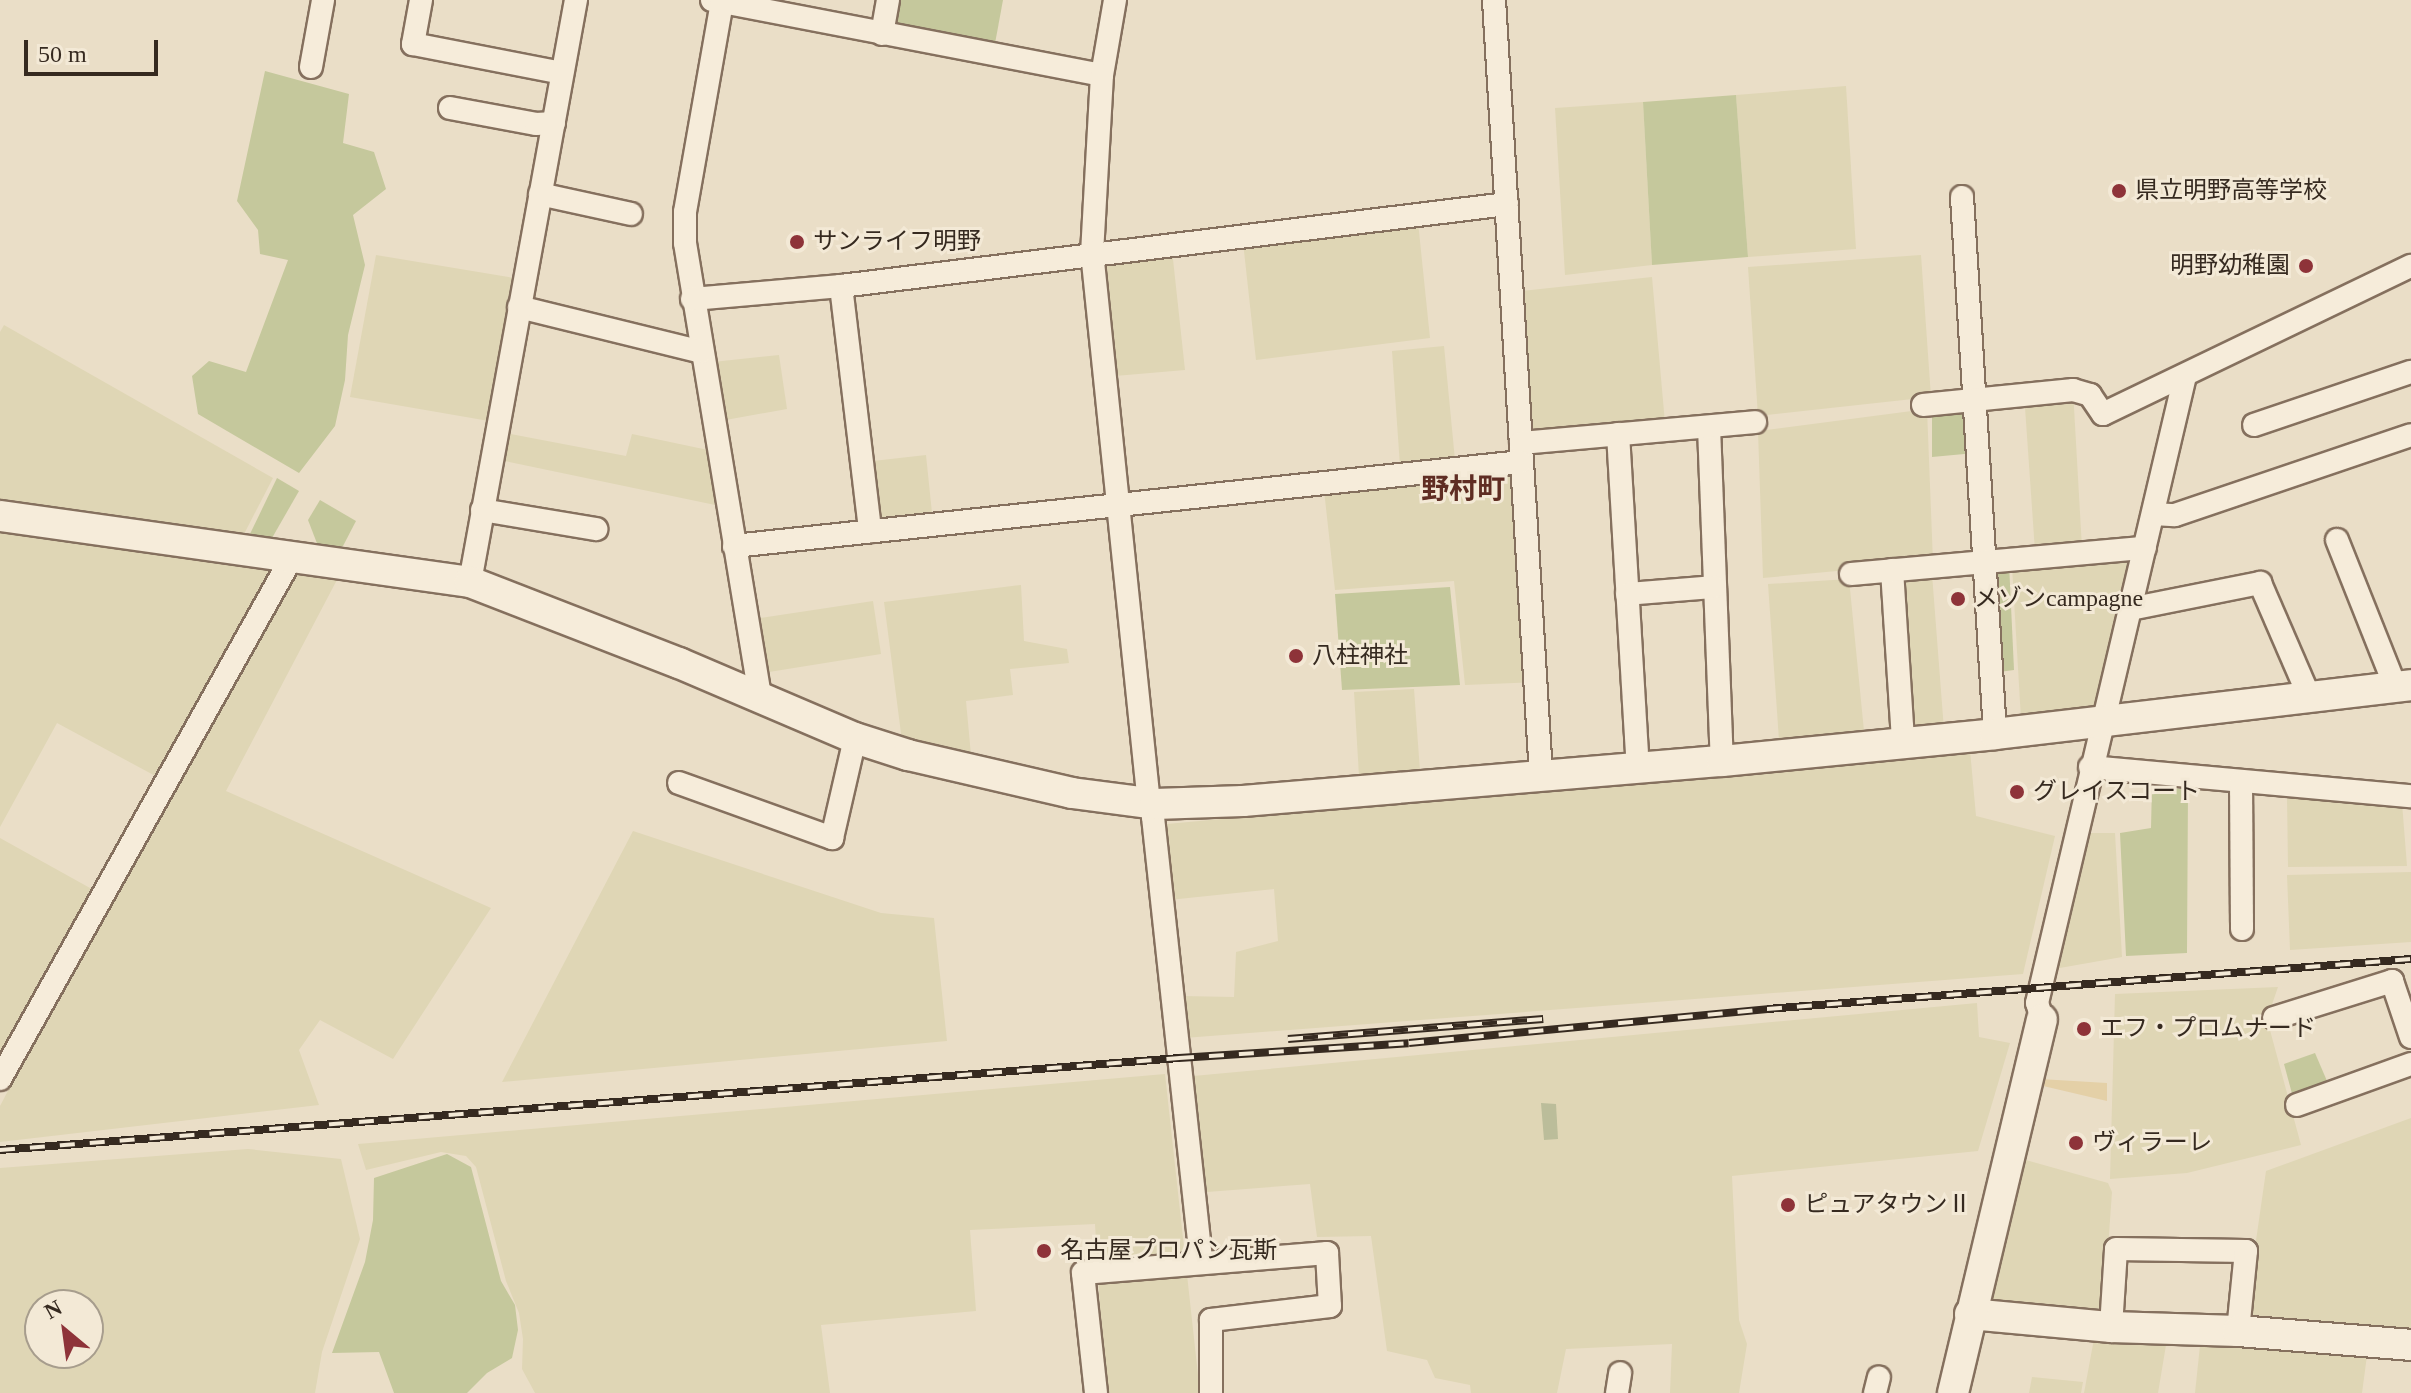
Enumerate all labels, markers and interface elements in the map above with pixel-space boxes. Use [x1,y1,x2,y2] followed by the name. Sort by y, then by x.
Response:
[28,24,162,74] scale bar
[38,41,87,67] text: 50 m
[2135,177,2327,205] place label: 県立明野高等学校
[2110,182,2128,200] marker: 県立明野高等学校
[813,228,981,256] place label: サンライフ明野
[788,233,806,251] marker: サンライフ明野
[2170,252,2290,280] place label: 明野幼稚園
[2297,257,2315,275] marker: 明野幼稚園
[1421,472,1505,506] district label: 野村町
[1974,585,2143,613] place label: メゾンcampagne
[1949,590,1967,608] marker: メゾンcampagne
[1312,642,1408,670] place label: 八柱神社
[1287,647,1305,665] marker: 八柱神社
[2033,778,2201,806] place label: グレイスコート
[2008,783,2026,801] marker: グレイスコート
[2100,1015,2316,1043] place label: エフ・プロムナード
[2075,1020,2093,1038] marker: エフ・プロムナード
[2092,1129,2212,1157] place label: ヴィラーレ
[2067,1134,2085,1152] marker: ヴィラーレ
[1804,1191,1972,1219] place label: ピュアタウンⅡ
[1779,1196,1797,1214] marker: ピュアタウンⅡ
[1060,1237,1276,1265] place label: 名古屋プロパン瓦斯
[1035,1242,1053,1260] marker: 名古屋プロパン瓦斯
[24,1289,104,1369] north arrow
[40,1295,66,1324] text: N

